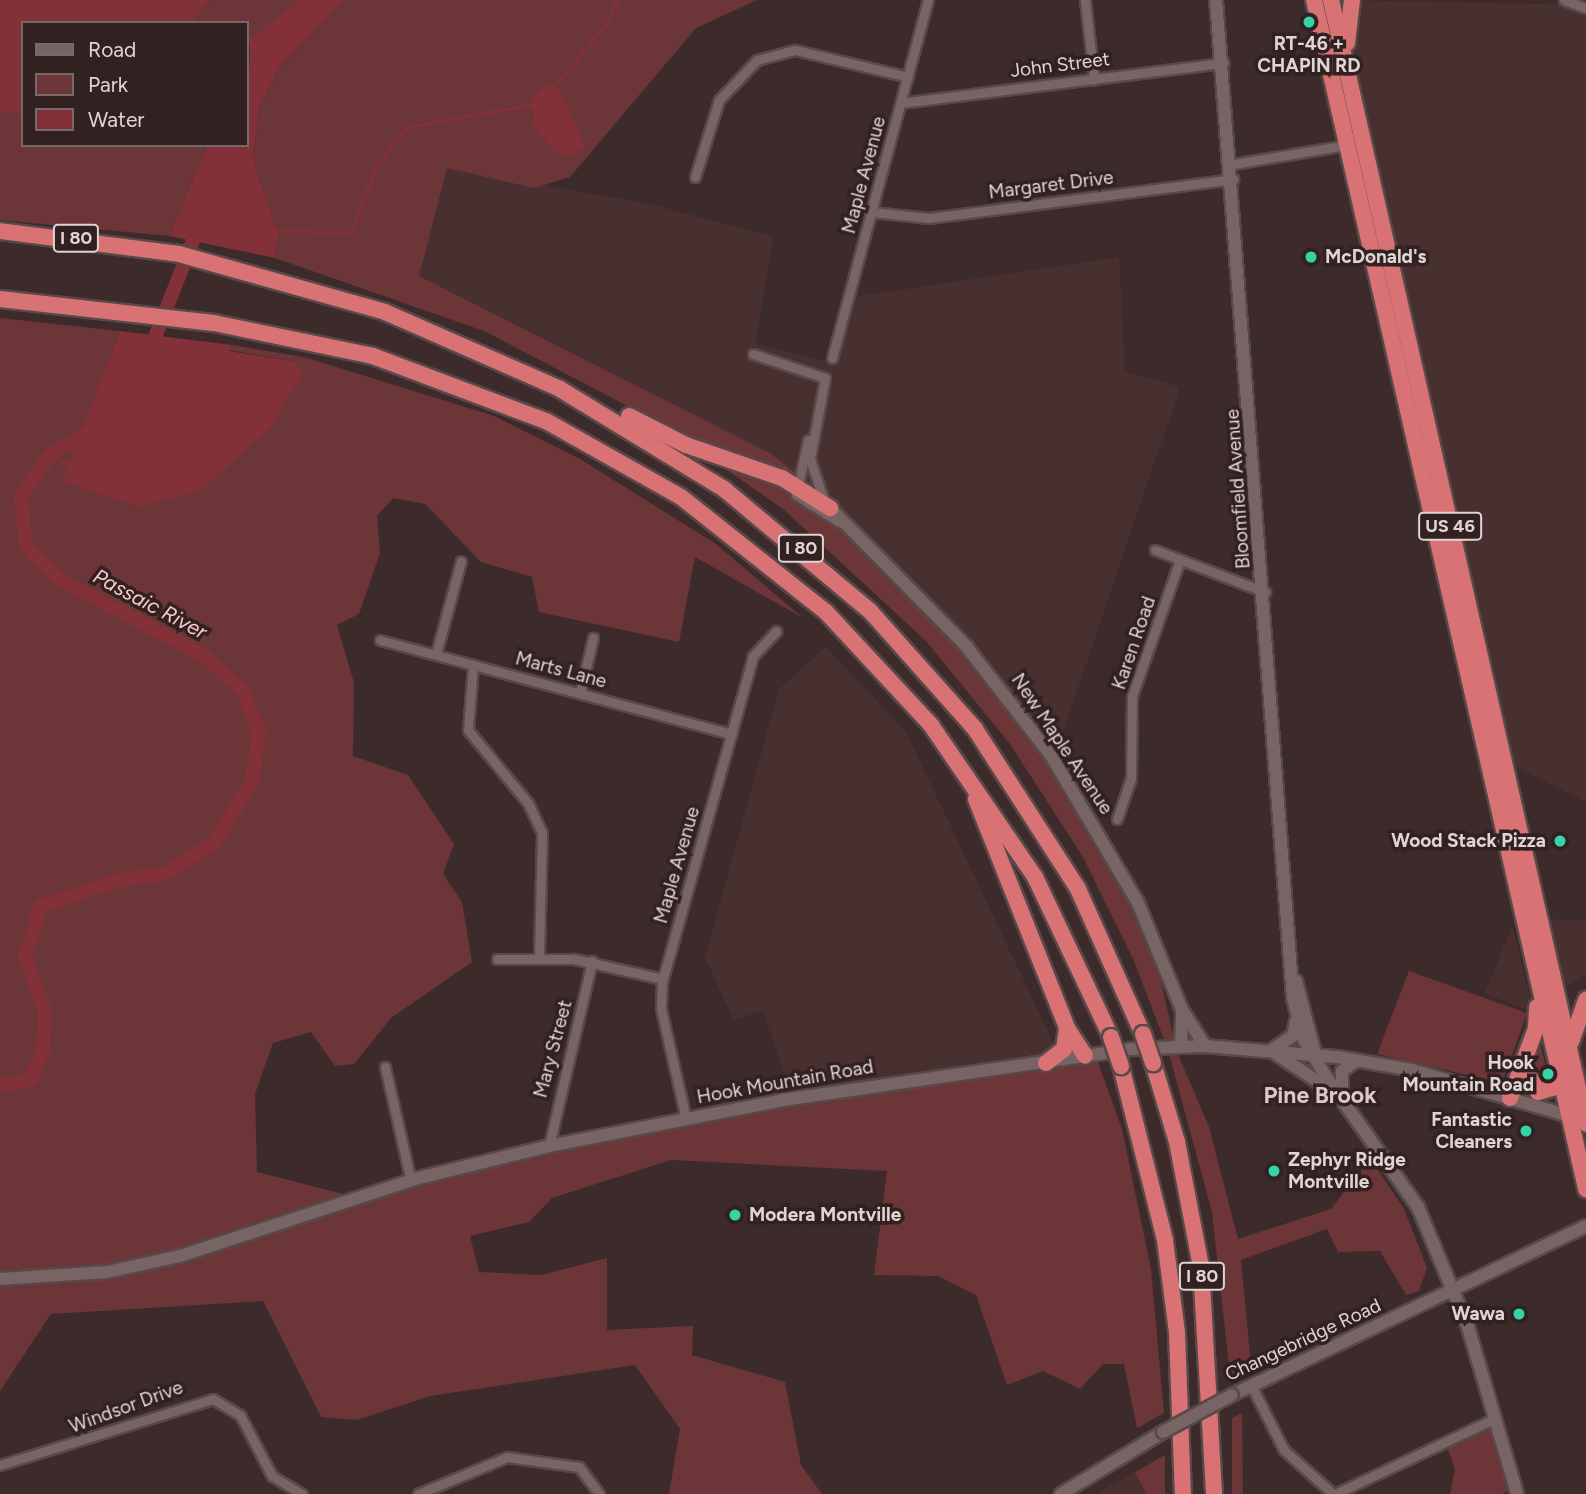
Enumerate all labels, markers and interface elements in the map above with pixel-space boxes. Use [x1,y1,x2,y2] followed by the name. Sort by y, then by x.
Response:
[1301,14,1317,30] marker: RT-46 + CHAPIN RD
[21,21,248,147] legend
[1257,33,1361,77] place label: RT-46 + CHAPIN RD
[88,37,136,62] text: Road
[1009,48,1111,82] street label: John Street
[88,72,128,97] text: Park
[88,107,144,132] text: Water
[837,114,891,236] street label: Maple Avenue
[987,166,1115,204] street label: Margaret Drive
[52,224,100,252] road number: I 80
[1325,246,1426,268] place label: McDonald's
[1303,249,1319,265] marker: McDonald's
[1221,408,1255,570] street label: Bloomfield Avenue
[1417,512,1483,540] road number: US 46
[776,534,826,562] road number: I 80
[89,563,211,645] water label: Passaic River
[1107,593,1161,693] street label: Karen Road
[513,647,609,693] street label: Marts Lane
[1006,669,1118,819] street label: New Maple Avenue
[649,804,705,926] street label: Maple Avenue
[1391,830,1546,852] place label: Wood Stack Pizza
[1552,833,1568,849] marker: Wood Stack Pizza
[529,998,577,1100] street label: Mary Street
[1402,1052,1534,1096] place label: Hook Mountain Road
[695,1055,875,1109] street label: Hook Mountain Road
[1540,1066,1556,1082] marker: Hook Mountain Road
[1263,1081,1377,1109] district label: Pine Brook
[1431,1109,1512,1153] place label: Fantastic Cleaners
[1518,1123,1534,1139] marker: Fantastic Cleaners
[1288,1149,1406,1193] place label: Zephyr Ridge Montville
[1266,1163,1282,1179] marker: Zephyr Ridge Montville
[749,1204,901,1226] place label: Modera Montville
[727,1207,743,1223] marker: Modera Montville
[1178,1261,1226,1290] road number: I 80
[1222,1294,1384,1386] street label: Changebridge Road
[1452,1303,1505,1325] place label: Wawa
[1511,1306,1527,1322] marker: Wawa
[66,1376,186,1438] street label: Windsor Drive

